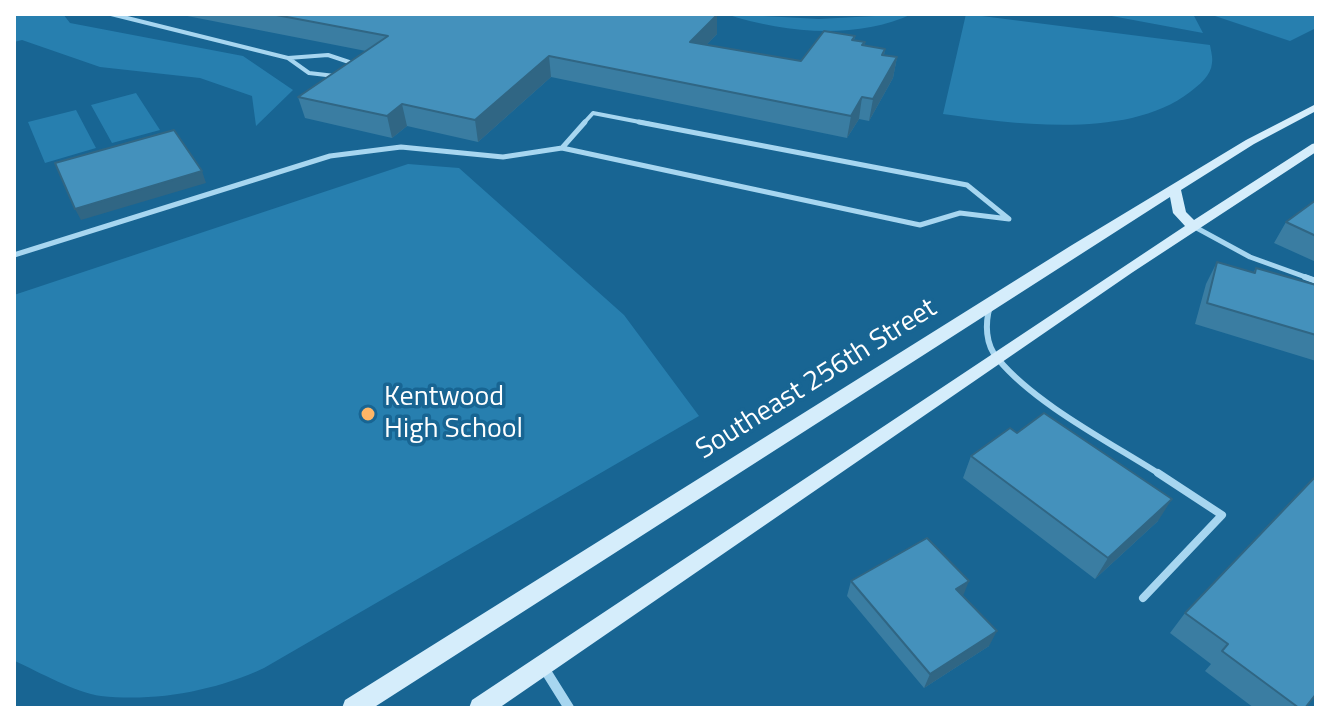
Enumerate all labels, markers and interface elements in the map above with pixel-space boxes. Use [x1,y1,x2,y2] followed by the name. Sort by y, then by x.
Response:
[691,292,943,468] street label: Southeast 256th Street
[384,381,523,447] place label: Kentwood High School
[359,405,377,423] marker: Kentwood High School

